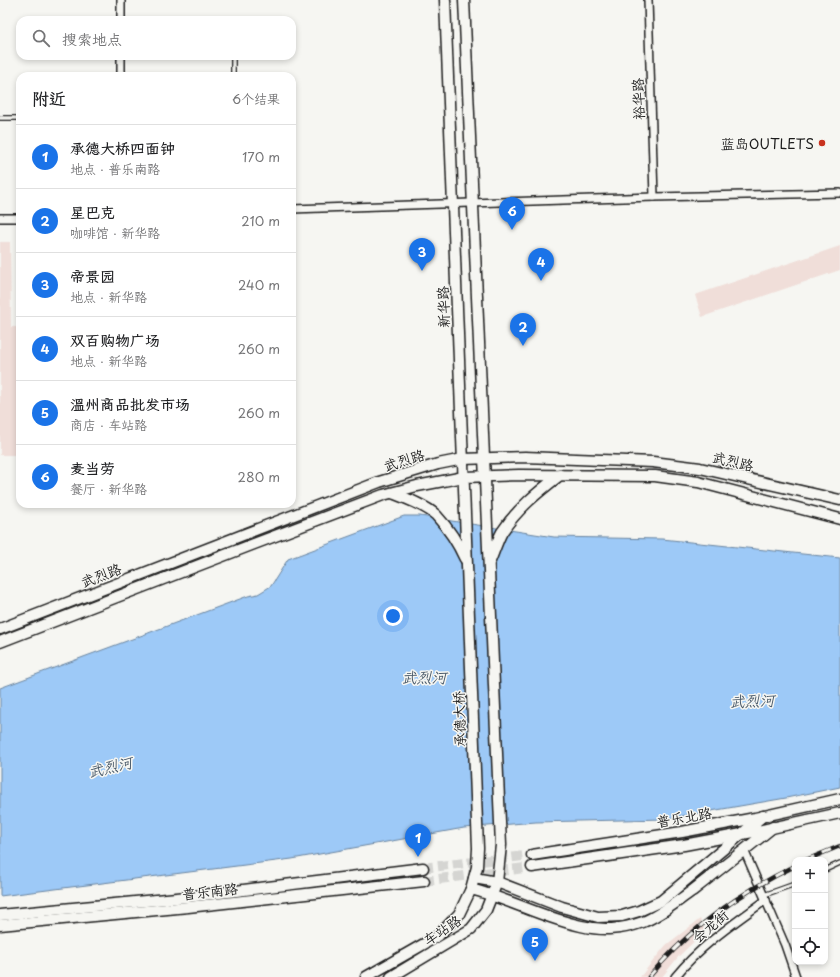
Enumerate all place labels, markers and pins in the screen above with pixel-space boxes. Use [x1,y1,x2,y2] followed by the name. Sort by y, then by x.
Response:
[721,133,814,154] place label: 蓝岛OUTLETS
[817,138,827,148] marker: 蓝岛OUTLETS
[499,197,525,230] pin: 6
[409,238,435,271] pin: 3
[528,248,554,281] pin: 4
[510,313,536,346] pin: 2
[405,824,431,857] pin: 1
[522,928,548,961] pin: 5

